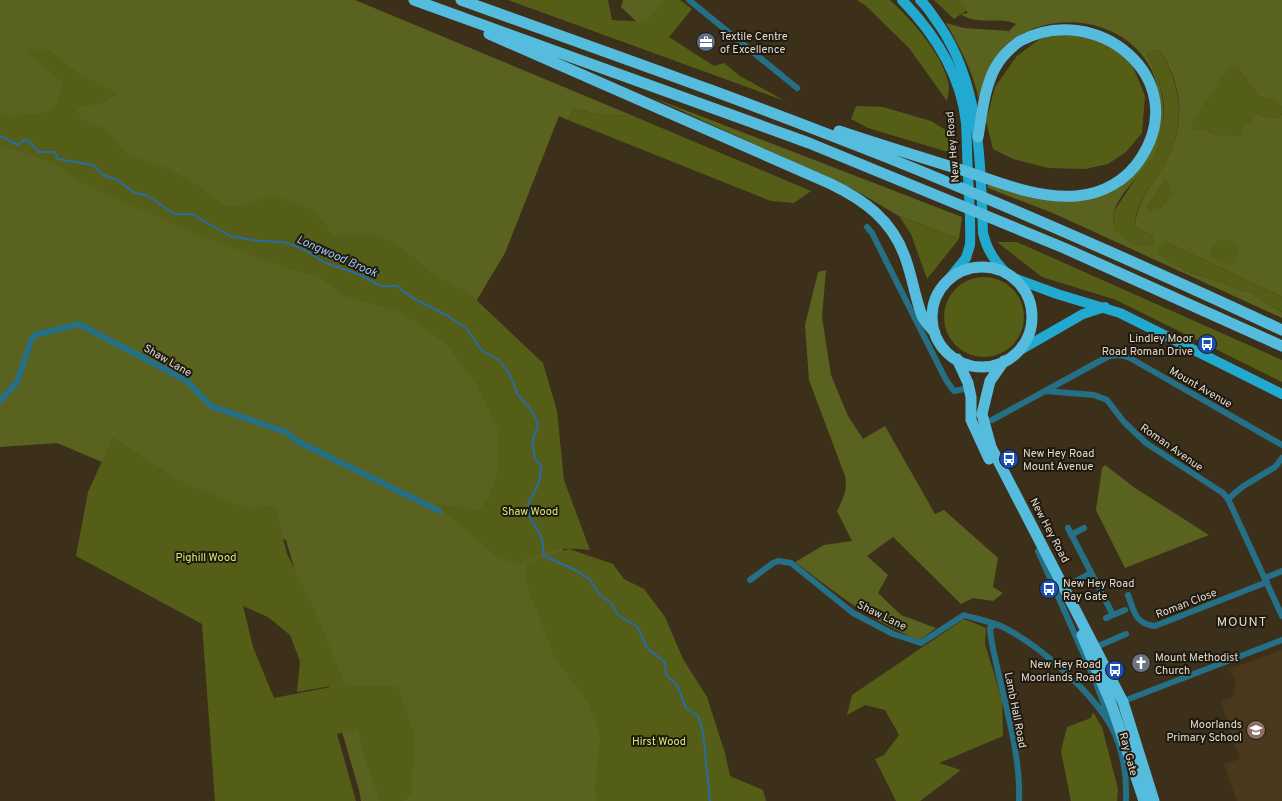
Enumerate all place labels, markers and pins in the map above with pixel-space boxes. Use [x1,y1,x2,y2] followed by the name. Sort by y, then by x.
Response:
[720,30,788,57] place label: Textile Centre of Excellence
[695,31,717,53] office icon: Textile Centre of Excellence
[1102,332,1194,359] place label: Lindley Moor Road Roman Drive
[1196,333,1218,355] bus stop icon: Lindley Moor Road Roman Drive
[1023,447,1094,474] place label: New Hey Road Mount Avenue
[998,448,1020,470] bus stop icon: New Hey Road Mount Avenue
[1063,577,1134,604] place label: New Hey Road Ray Gate
[1038,578,1060,600] bus stop icon: New Hey Road Ray Gate
[1155,651,1239,678] place label: Mount Methodist Church
[1130,652,1152,674] church icon: Mount Methodist Church
[1021,658,1101,685] place label: New Hey Road Moorlands Road
[1104,659,1126,681] bus stop icon: New Hey Road Moorlands Road
[1166,718,1242,745] place label: Moorlands Primary School
[1245,719,1267,741] school or university icon: Moorlands Primary School

